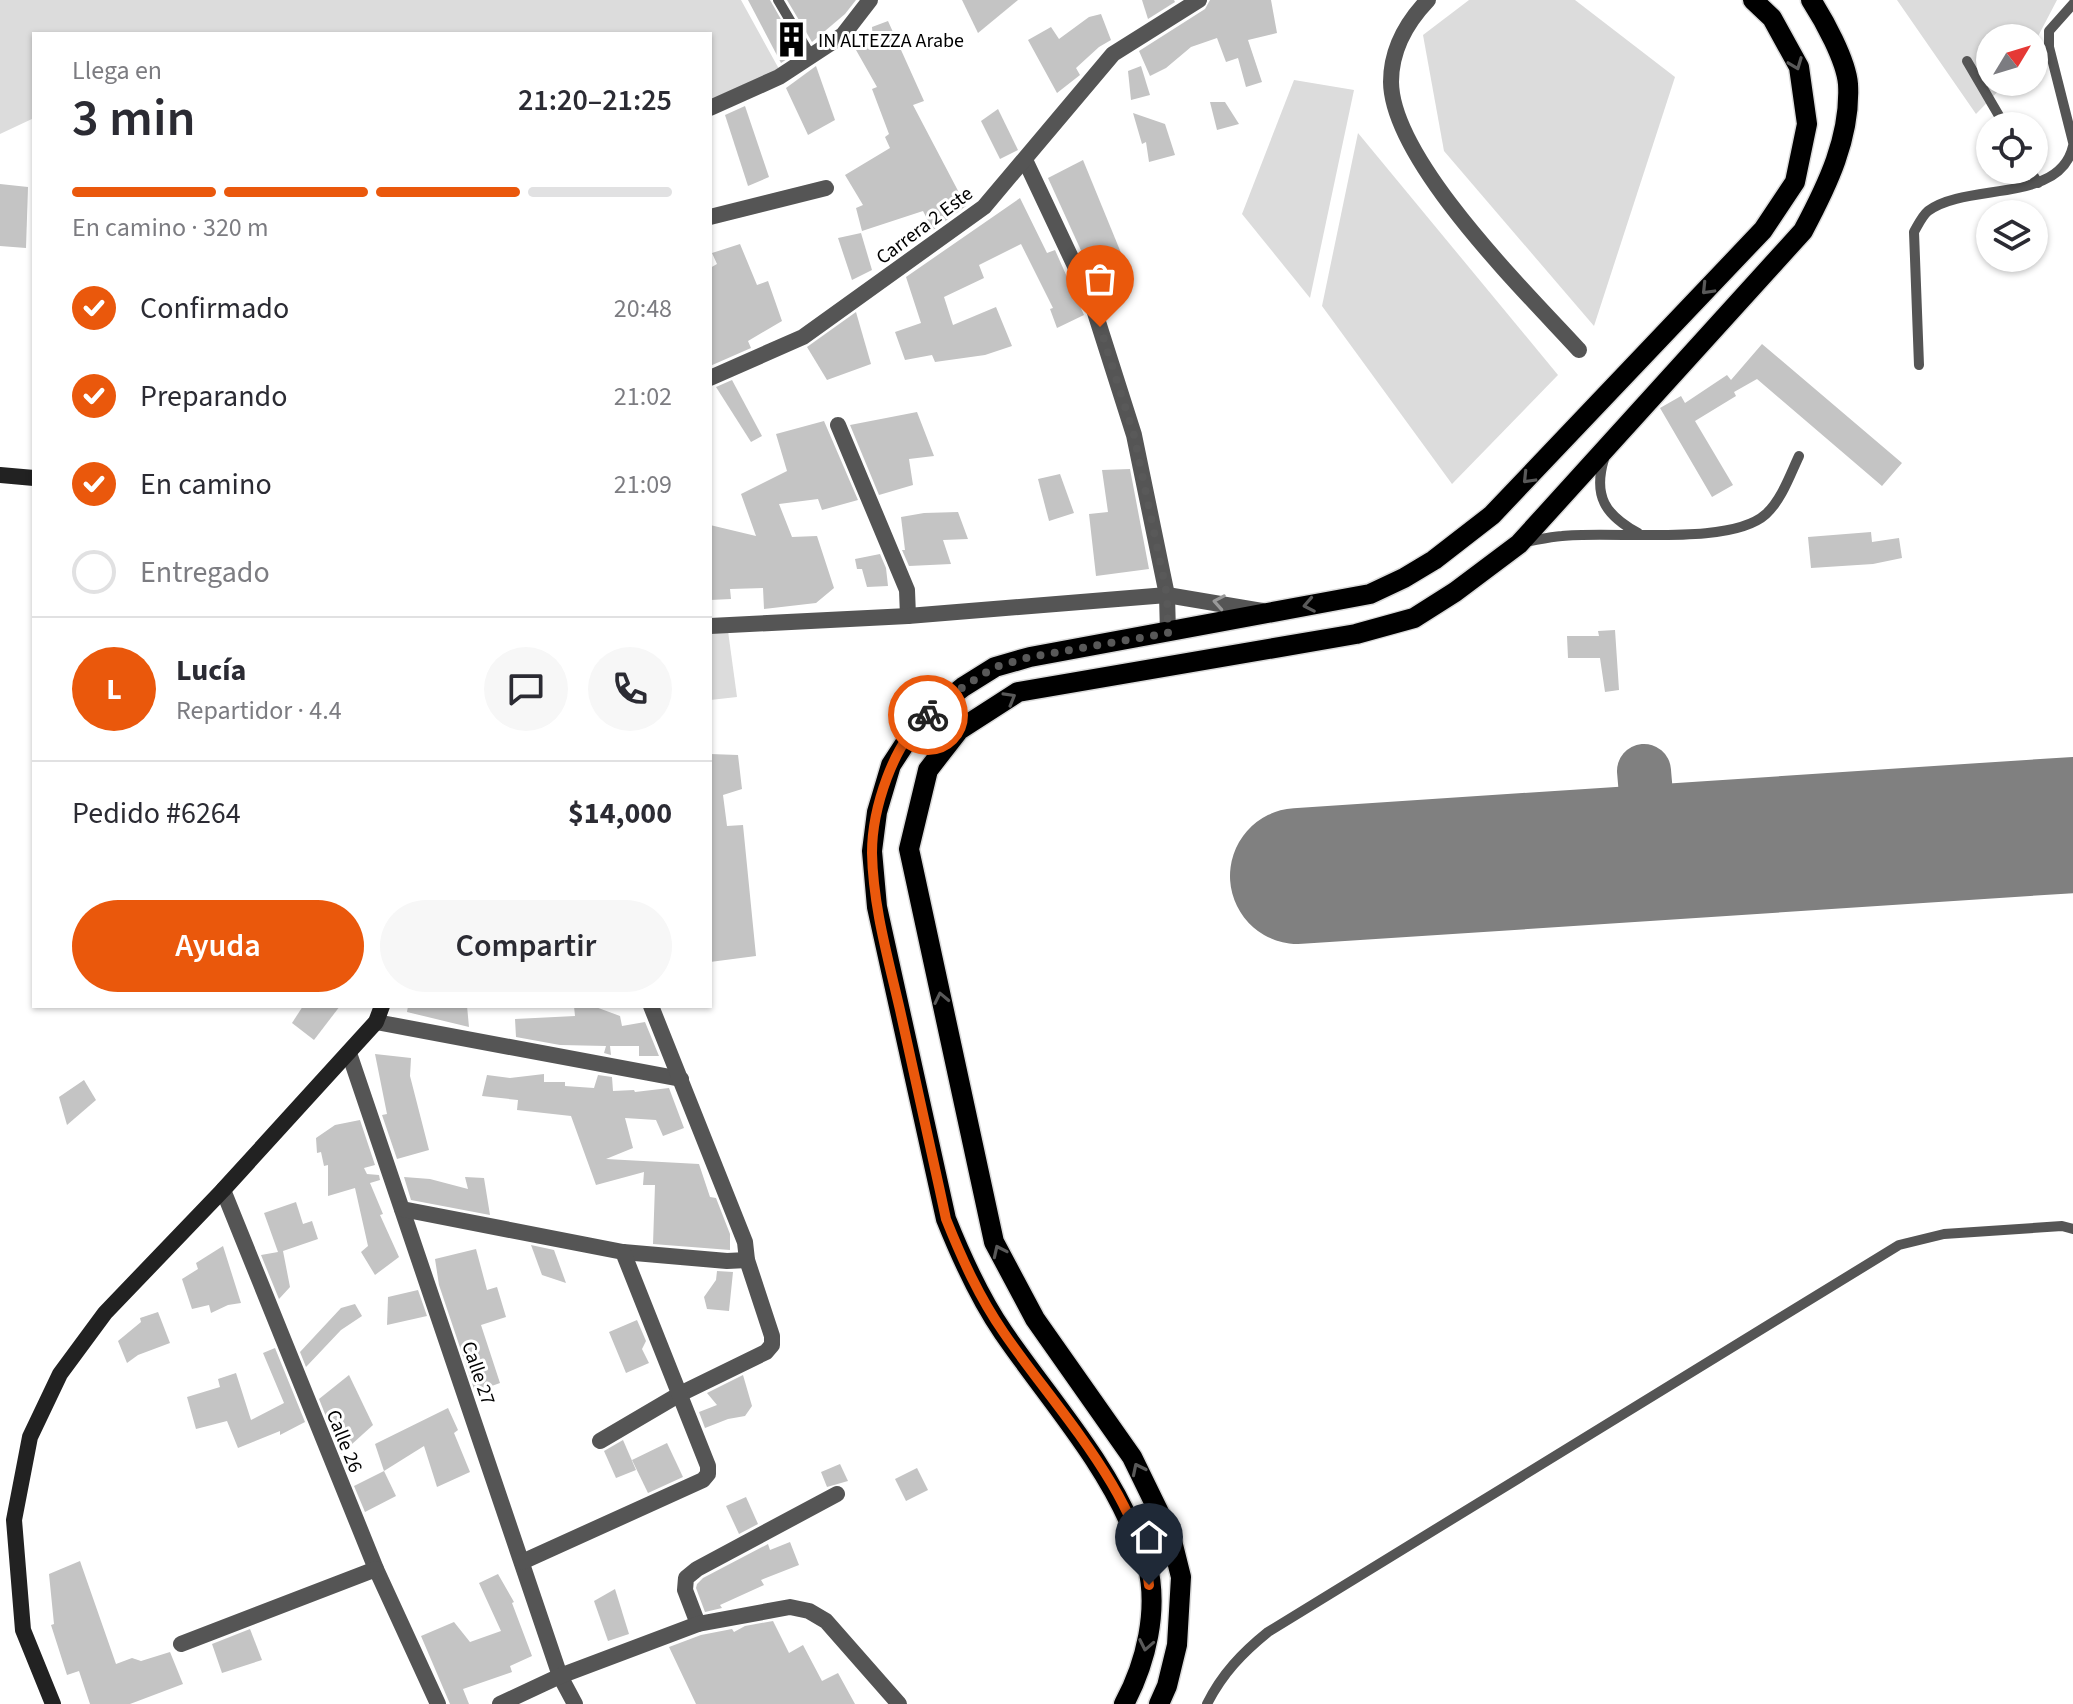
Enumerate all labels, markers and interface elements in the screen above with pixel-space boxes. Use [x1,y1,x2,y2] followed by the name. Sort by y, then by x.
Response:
[773,21,811,59] building icon: IN ALTEZZA Arabe
[1976,24,2048,96] north arrow
[1976,24,2048,272] map controls
[818,27,964,55] place label: IN ALTEZZA Arabe
[72,52,162,89] text: Llega en
[1786,56,1803,70] one-way arrow
[518,79,672,122] text: 21:20–21:25
[72,82,196,156] text: 3 min
[1976,112,2048,184] button: locate
[870,180,979,271] street label: Carrera 2 Este
[1976,200,2048,272] button: layers
[72,209,268,246] text: En camino · 320 m
[1066,245,1134,327] pin
[1078,257,1122,301] icon: bag
[1701,280,1716,294] one-way arrow
[72,286,116,330] icon: check
[140,287,289,330] text: Confirmado
[614,290,672,327] text: 20:48
[72,374,116,418] icon: check
[140,375,287,418] text: Preparando
[614,378,672,415] text: 21:02
[72,462,116,506] icon: check
[140,463,272,506] text: En camino
[614,466,672,503] text: 21:09
[1523,468,1537,483] one-way arrow
[140,551,270,594] text: Entregado
[1212,595,1226,612] one-way arrow
[1302,596,1315,613] one-way arrow
[484,647,568,731] button: chat
[588,647,672,731] button: phone
[176,649,246,692] text: Lucía
[106,668,122,711] text: L
[888,675,968,755] courier
[176,692,342,729] text: Repartidor · 4.4
[1001,692,1016,708] one-way arrow
[906,693,950,737] icon: bike
[72,792,241,835] text: Pedido #6264
[568,792,672,835] text: $14,000
[72,900,364,992] button: Ayuda
[380,900,672,992] button: Compartir
[933,991,950,1005] one-way arrow
[993,1244,1009,1259] one-way arrow
[454,1338,502,1409] street label: Calle 27
[319,1406,369,1477] street label: Calle 26
[1132,1463,1148,1478] one-way arrow
[1115,1503,1183,1585] pin
[1127,1515,1171,1559] icon: home
[1138,1639,1155,1652] one-way arrow

